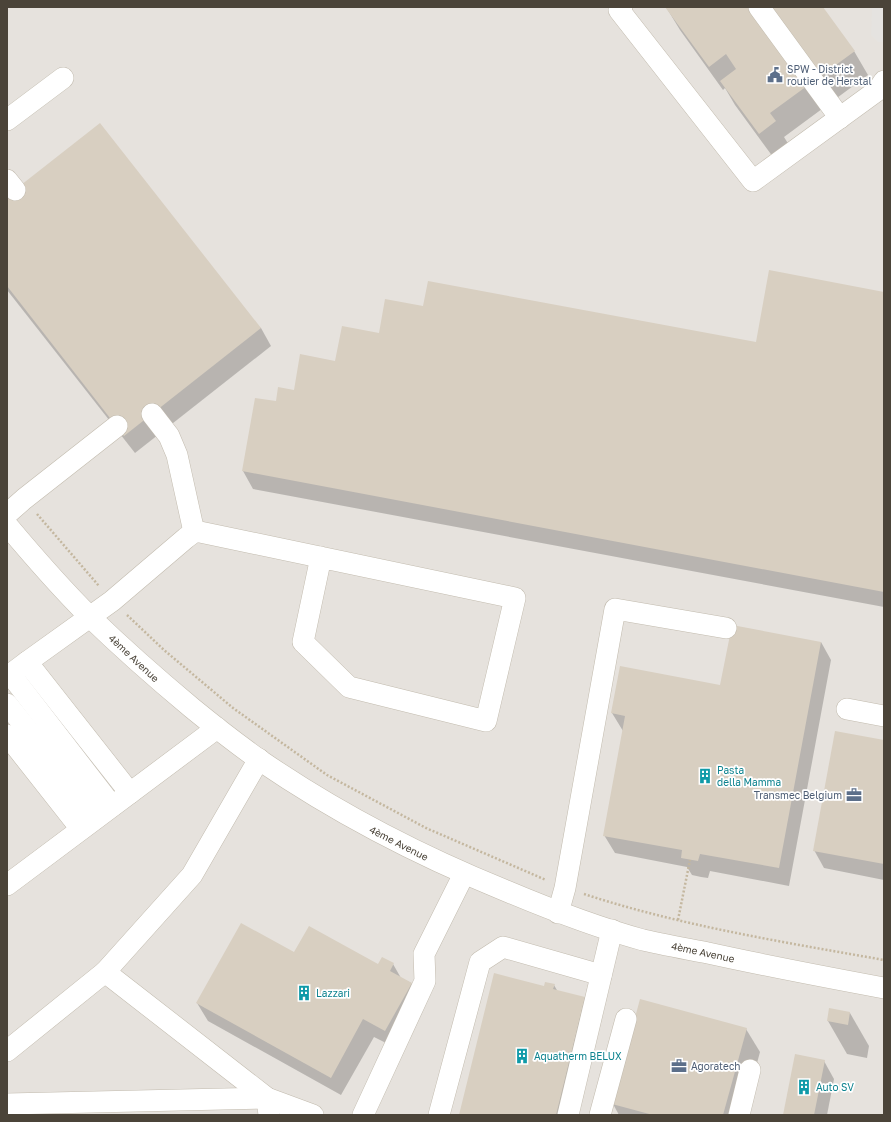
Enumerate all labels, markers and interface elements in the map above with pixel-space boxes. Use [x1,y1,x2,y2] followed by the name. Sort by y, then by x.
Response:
[787,63,872,87] place label: SPW - District routier de Herstal
[766,66,784,84] public building icon: SPW - District routier de Herstal
[106,632,162,684] street label: 4ème Avenue
[717,764,781,788] place label: Pasta della Mamma
[696,767,714,785] building icon: Pasta della Mamma
[845,786,863,804] office icon: Transmec Belgium
[754,789,842,801] place label: Transmec Belgium
[368,823,431,863] street label: 4ème Avenue
[670,939,736,965] street label: 4ème Avenue
[295,984,313,1002] building icon: Lazzari
[316,987,350,999] place label: Lazzari
[513,1047,531,1065] building icon: Aquatherm BELUX
[534,1050,622,1062] place label: Aquatherm BELUX
[670,1057,688,1075] office icon: Agoratech
[691,1060,741,1072] place label: Agoratech
[795,1078,813,1096] building icon: Auto SV
[816,1081,854,1093] place label: Auto SV

